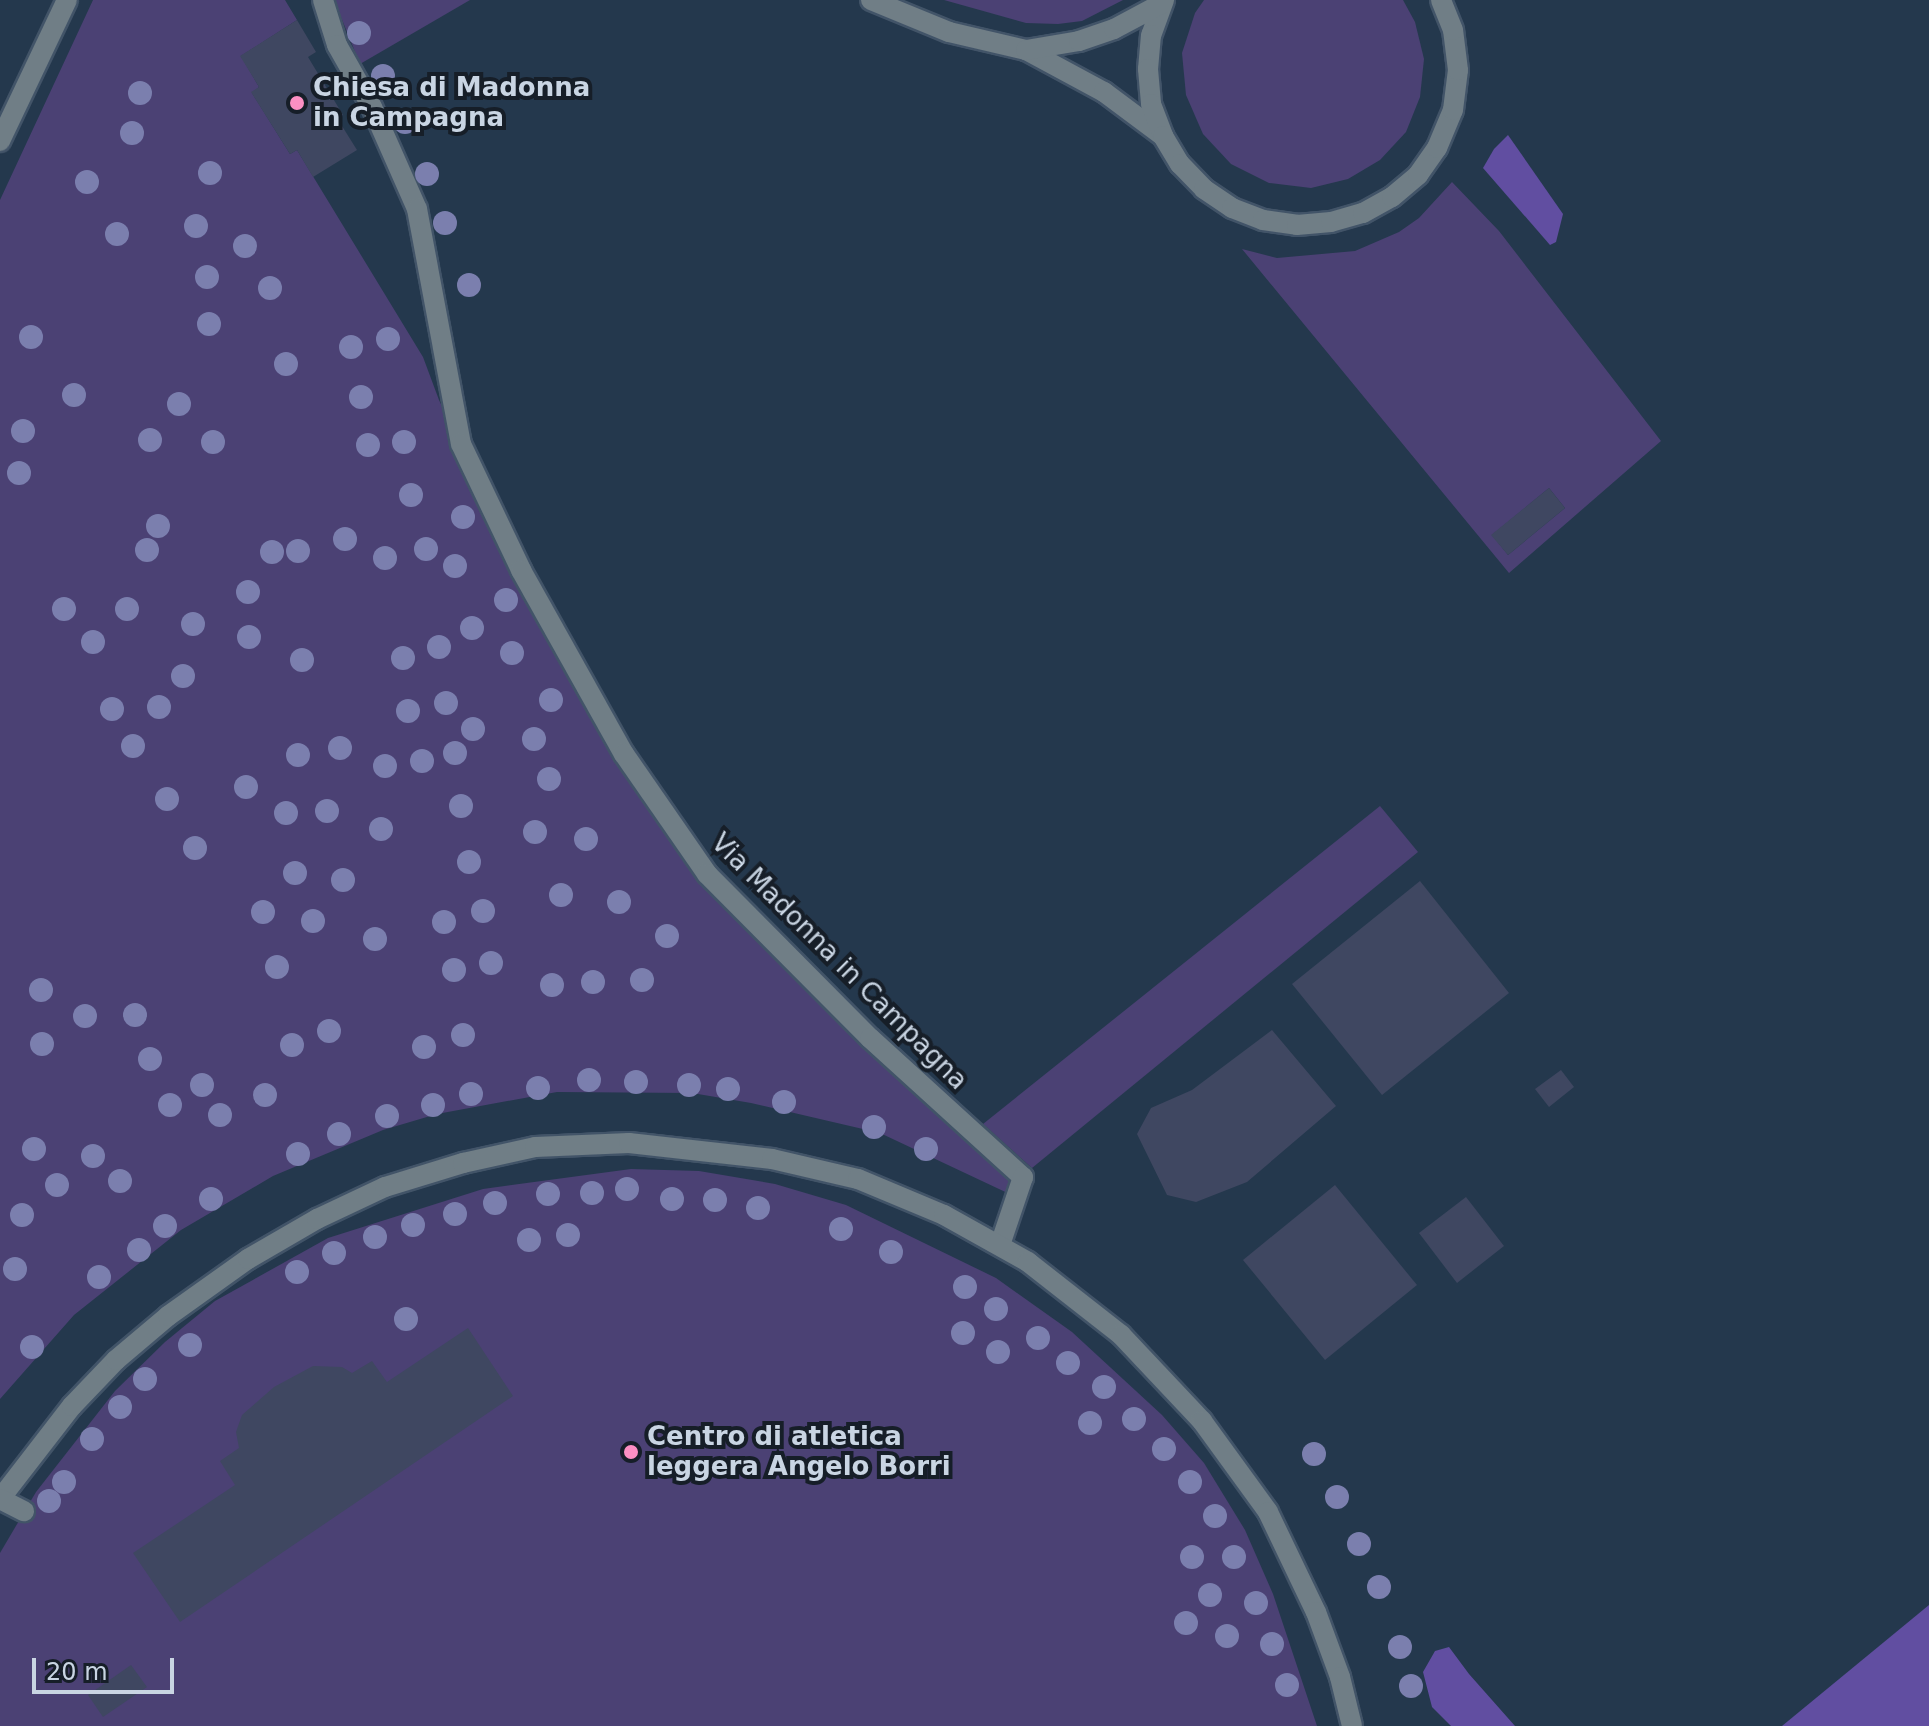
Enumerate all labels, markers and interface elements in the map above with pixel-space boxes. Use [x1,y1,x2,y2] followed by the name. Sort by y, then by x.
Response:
[313,72,590,134] place label: Chiesa di Madonna in Campagna
[288,94,306,112] marker: Chiesa di Madonna in Campagna
[704,827,974,1097] street label: Via Madonna in Campagna
[647,1421,951,1482] place label: Centro di atletica leggera Angelo Borri
[622,1443,640,1461] marker: Centro di atletica leggera Angelo Borri
[36,1642,178,1692] scale bar
[46,1658,108,1686] text: 20 m

